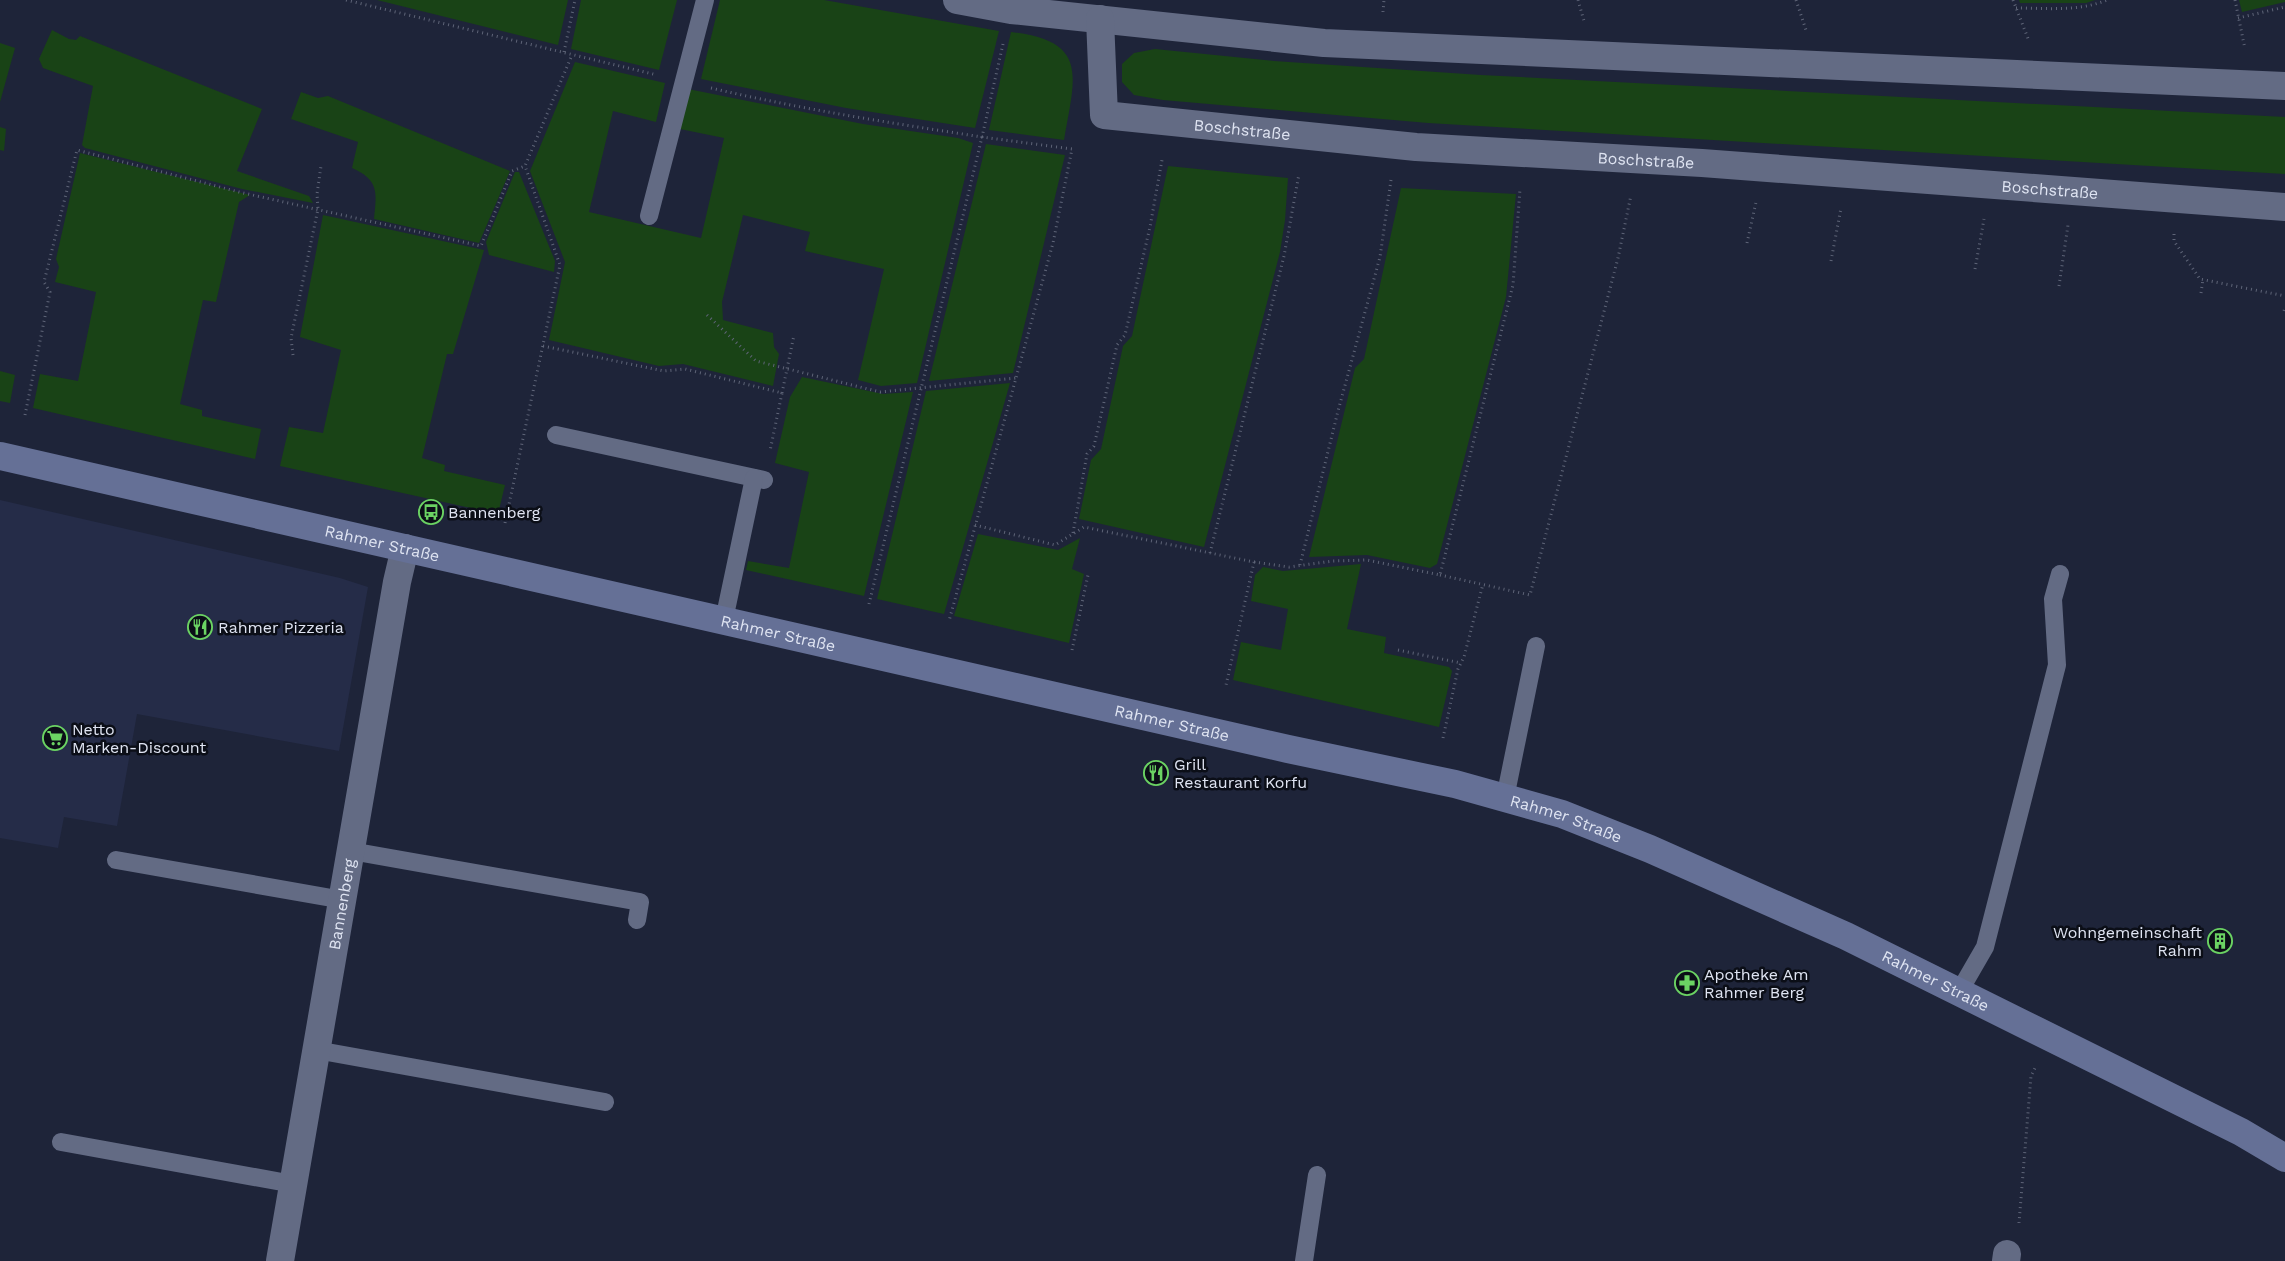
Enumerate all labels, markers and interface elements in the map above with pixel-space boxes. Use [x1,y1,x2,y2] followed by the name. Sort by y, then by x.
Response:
[1193,115,1291,144] street label: Boschstraße
[1597,148,1695,172] street label: Boschstraße
[2001,176,2099,202] street label: Boschstraße
[418,499,444,525] bus stop icon: Bannenberg
[448,503,541,522] place label: Bannenberg
[323,521,441,565] street label: Rahmer Straße
[719,611,837,655] street label: Rahmer Straße
[187,614,213,640] restaurant icon: Rahmer Pizzeria
[218,618,344,637] place label: Rahmer Pizzeria
[1113,700,1231,745] street label: Rahmer Straße
[72,720,207,757] place label: Netto Marken-Discount
[42,725,68,751] supermarket icon: Netto Marken-Discount
[1174,755,1307,792] place label: Grill Restaurant Korfu
[1143,760,1169,786] restaurant icon: Grill Restaurant Korfu
[1508,790,1625,846] street label: Rahmer Straße
[324,857,359,951] street label: Bannenberg
[2053,923,2202,960] place label: Wohngemeinschaft Rahm
[2207,928,2233,954] building icon: Wohngemeinschaft Rahm
[1879,946,1992,1015] street label: Rahmer Straße
[1704,965,1809,1002] place label: Apotheke Am Rahmer Berg
[1674,970,1700,996] pharmacy icon: Apotheke Am Rahmer Berg

